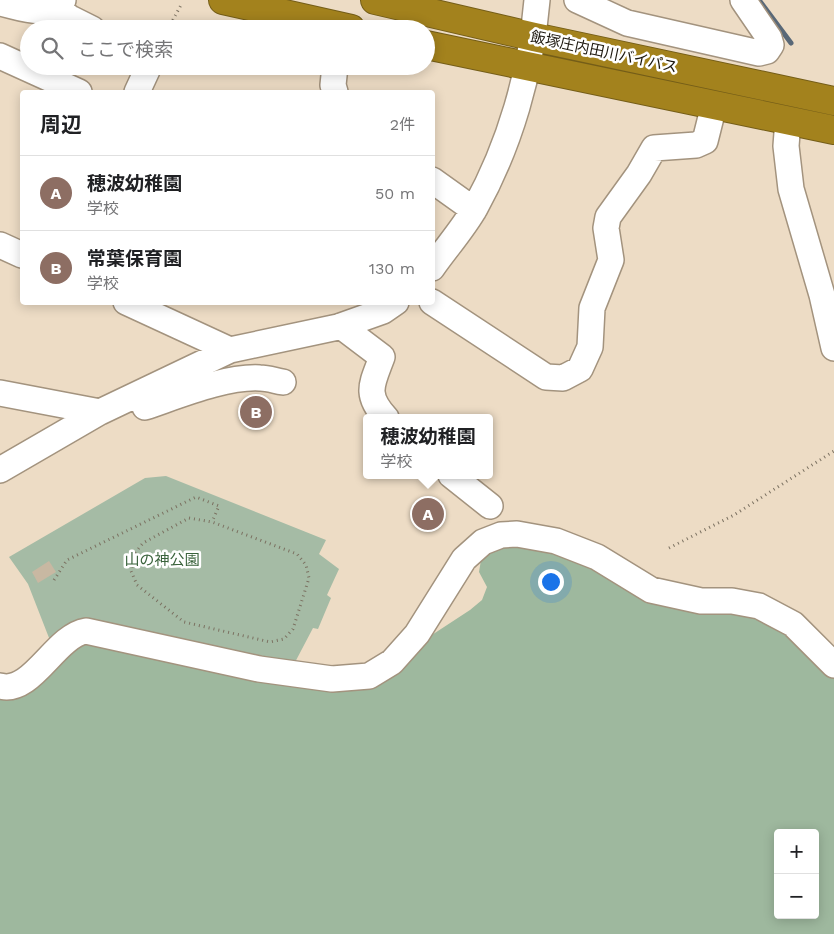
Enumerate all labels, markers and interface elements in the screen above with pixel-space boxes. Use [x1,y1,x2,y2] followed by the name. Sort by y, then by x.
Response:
[20,20,435,75] search box
[529,28,679,76] street label: 飯塚庄内田川バイパス
[38,34,66,62] icon: search
[78,38,173,61] text: ここで検索
[40,112,82,137] text: 周辺
[390,115,415,134] text: 2件
[87,172,182,195] text: 穂波幼稚園
[51,184,61,203] text: A
[375,184,415,203] text: 50 m
[87,199,119,218] text: 学校
[87,247,182,270] text: 常葉保育園
[51,259,61,278] text: B
[369,259,415,278] text: 130 m
[87,274,119,293] text: 学校
[240,393,272,431] pin: B
[363,414,493,479] popup
[380,425,476,448] text: 穂波幼稚園
[380,452,413,471] text: 学校
[412,495,444,533] pin: A
[124,551,200,569] park label: 山の神公園
[538,569,564,595] your location
[774,829,819,919] map controls
[774,829,819,874] button: +
[774,874,819,919] button: −

